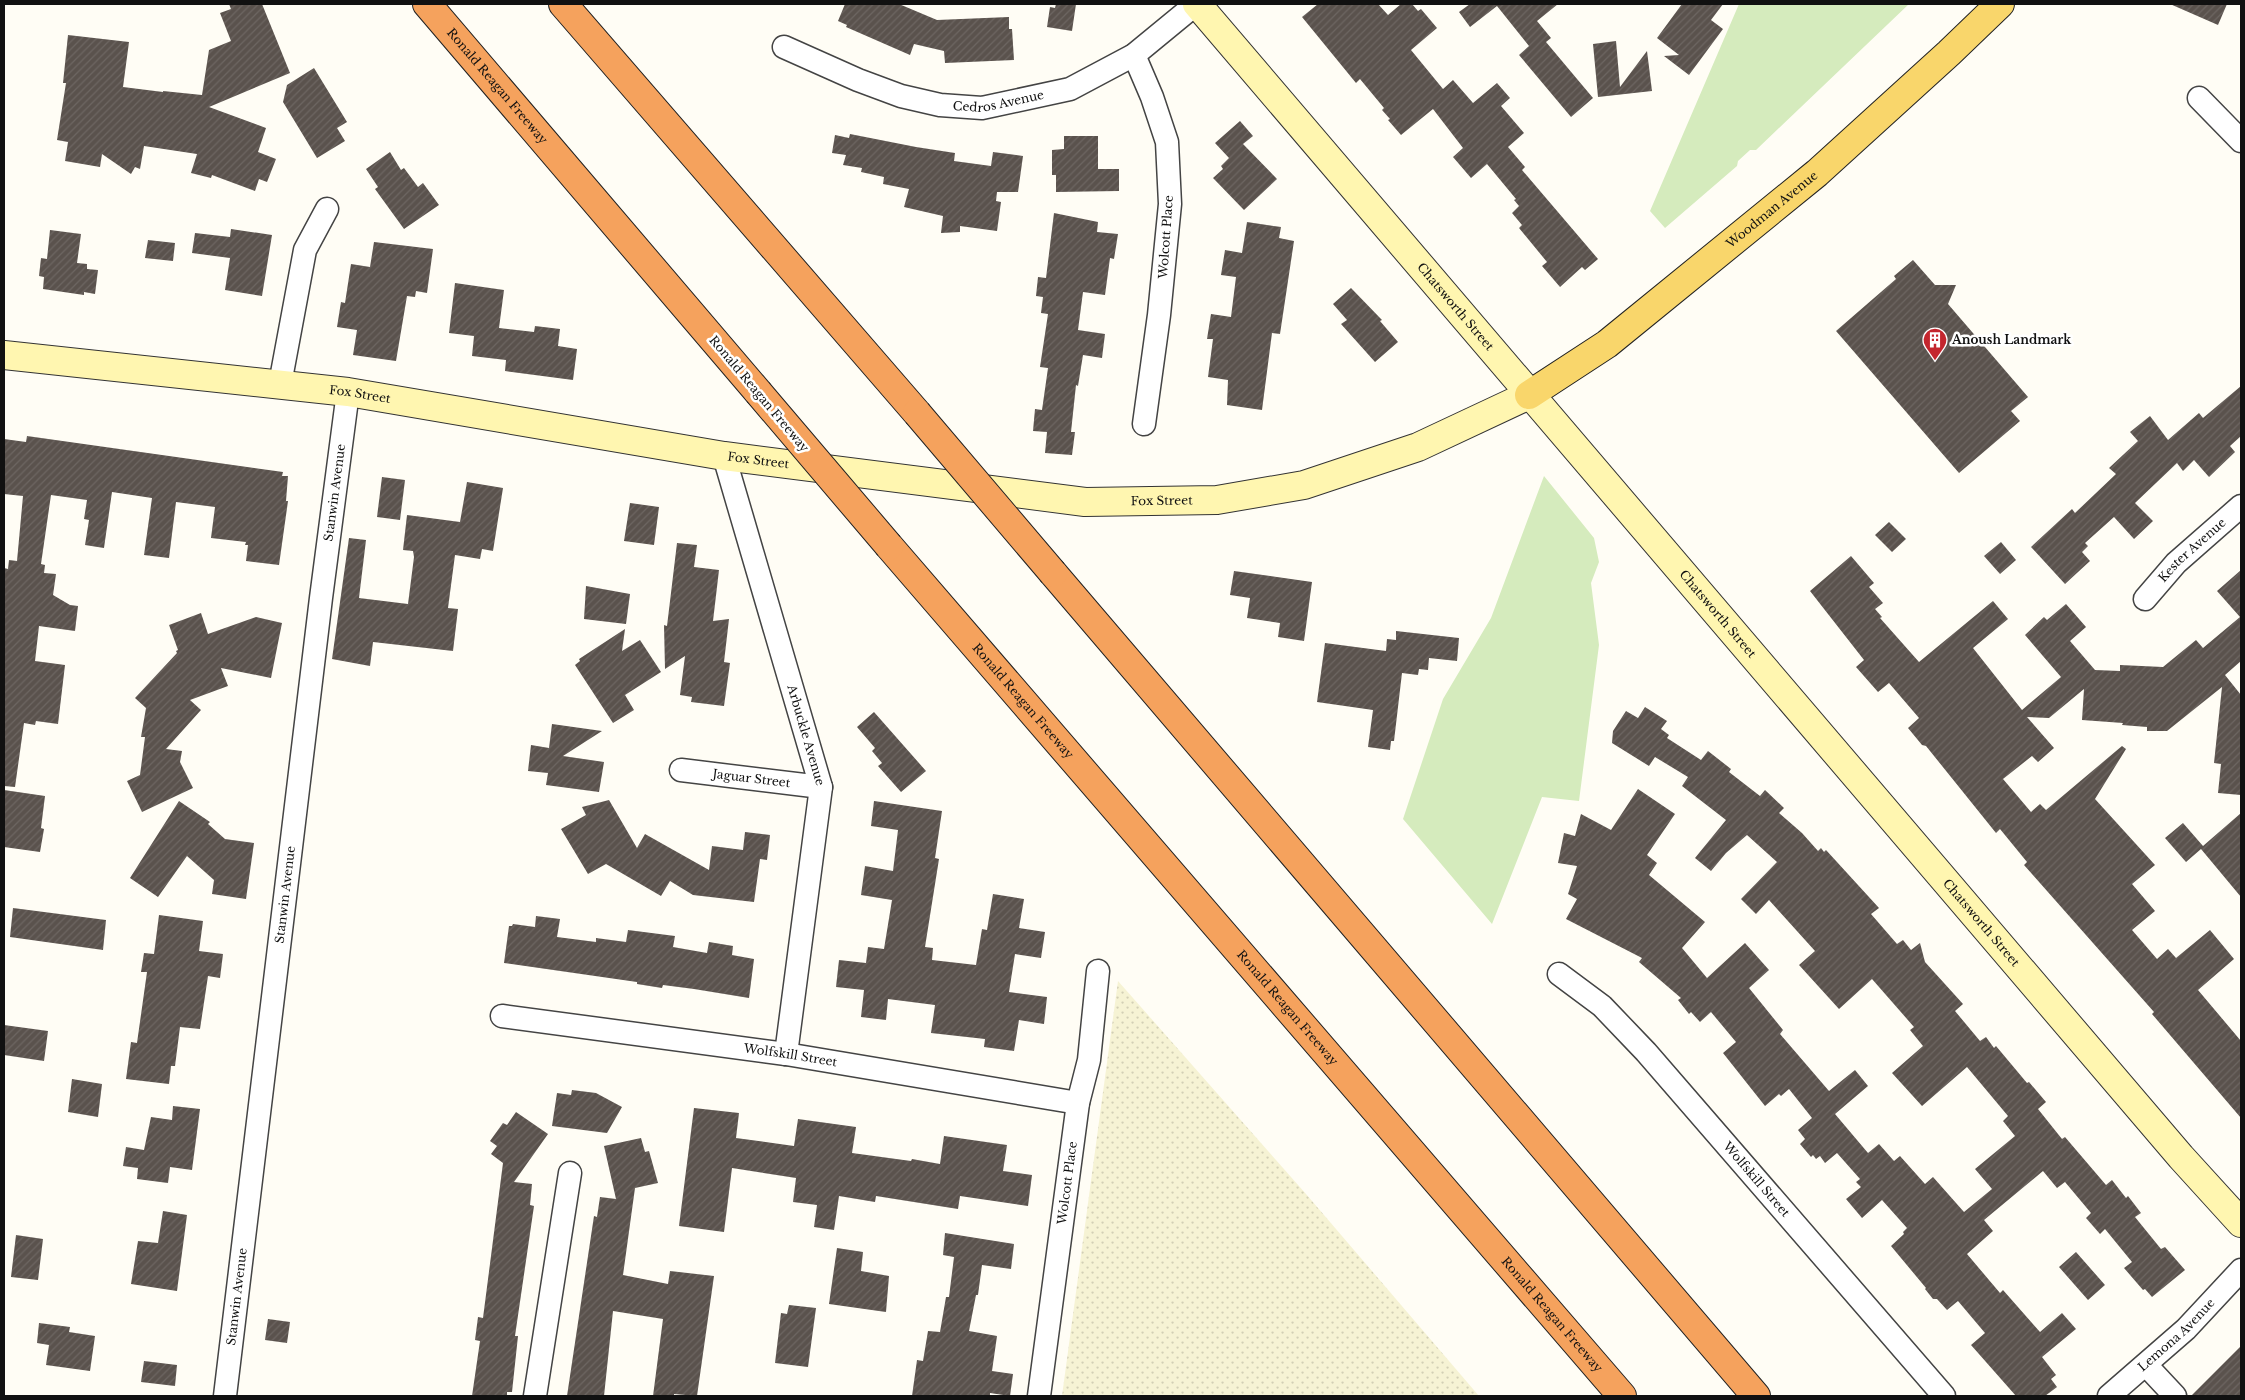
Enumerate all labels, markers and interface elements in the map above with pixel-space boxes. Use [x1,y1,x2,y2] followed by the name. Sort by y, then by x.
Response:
[444,25,551,147] street label: Ronald Reagan Freeway
[952,87,1045,115] street label: Cedros Avenue
[1722,168,1821,252] street label: Woodman Avenue
[1155,195,1176,280] street label: Wolcott Place
[1414,260,1498,354] street label: Chatsworth Street
[1922,327,1948,361] building icon: Anoush Landmark
[706,332,813,455] street label: Ronald Reagan Freeway
[1951,332,2072,347] place label: Anoush Landmark
[328,382,392,406] street label: Fox Street
[320,443,348,542] street label: Stanwin Avenue
[727,449,790,471] street label: Fox Street
[1131,492,1193,508] street label: Fox Street
[2155,515,2229,585] street label: Kester Avenue
[1676,567,1760,661] street label: Chatsworth Street
[969,640,1077,762] street label: Ronald Reagan Freeway
[784,682,828,787] street label: Arbuckle Avenue
[710,766,792,790] street label: Jaguar Street
[272,845,298,944] street label: Stanwin Avenue
[1940,876,2023,970] street label: Chatsworth Street
[1234,947,1342,1069] street label: Ronald Reagan Freeway
[742,1040,839,1070] street label: Wolfskill Street
[1720,1138,1794,1220] street label: Wolfskill Street
[1054,1140,1080,1226] street label: Wolcott Place
[223,1247,250,1346] street label: Stanwin Avenue
[1498,1254,1606,1375] street label: Ronald Reagan Freeway
[2135,1295,2218,1374] street label: Lemona Avenue

